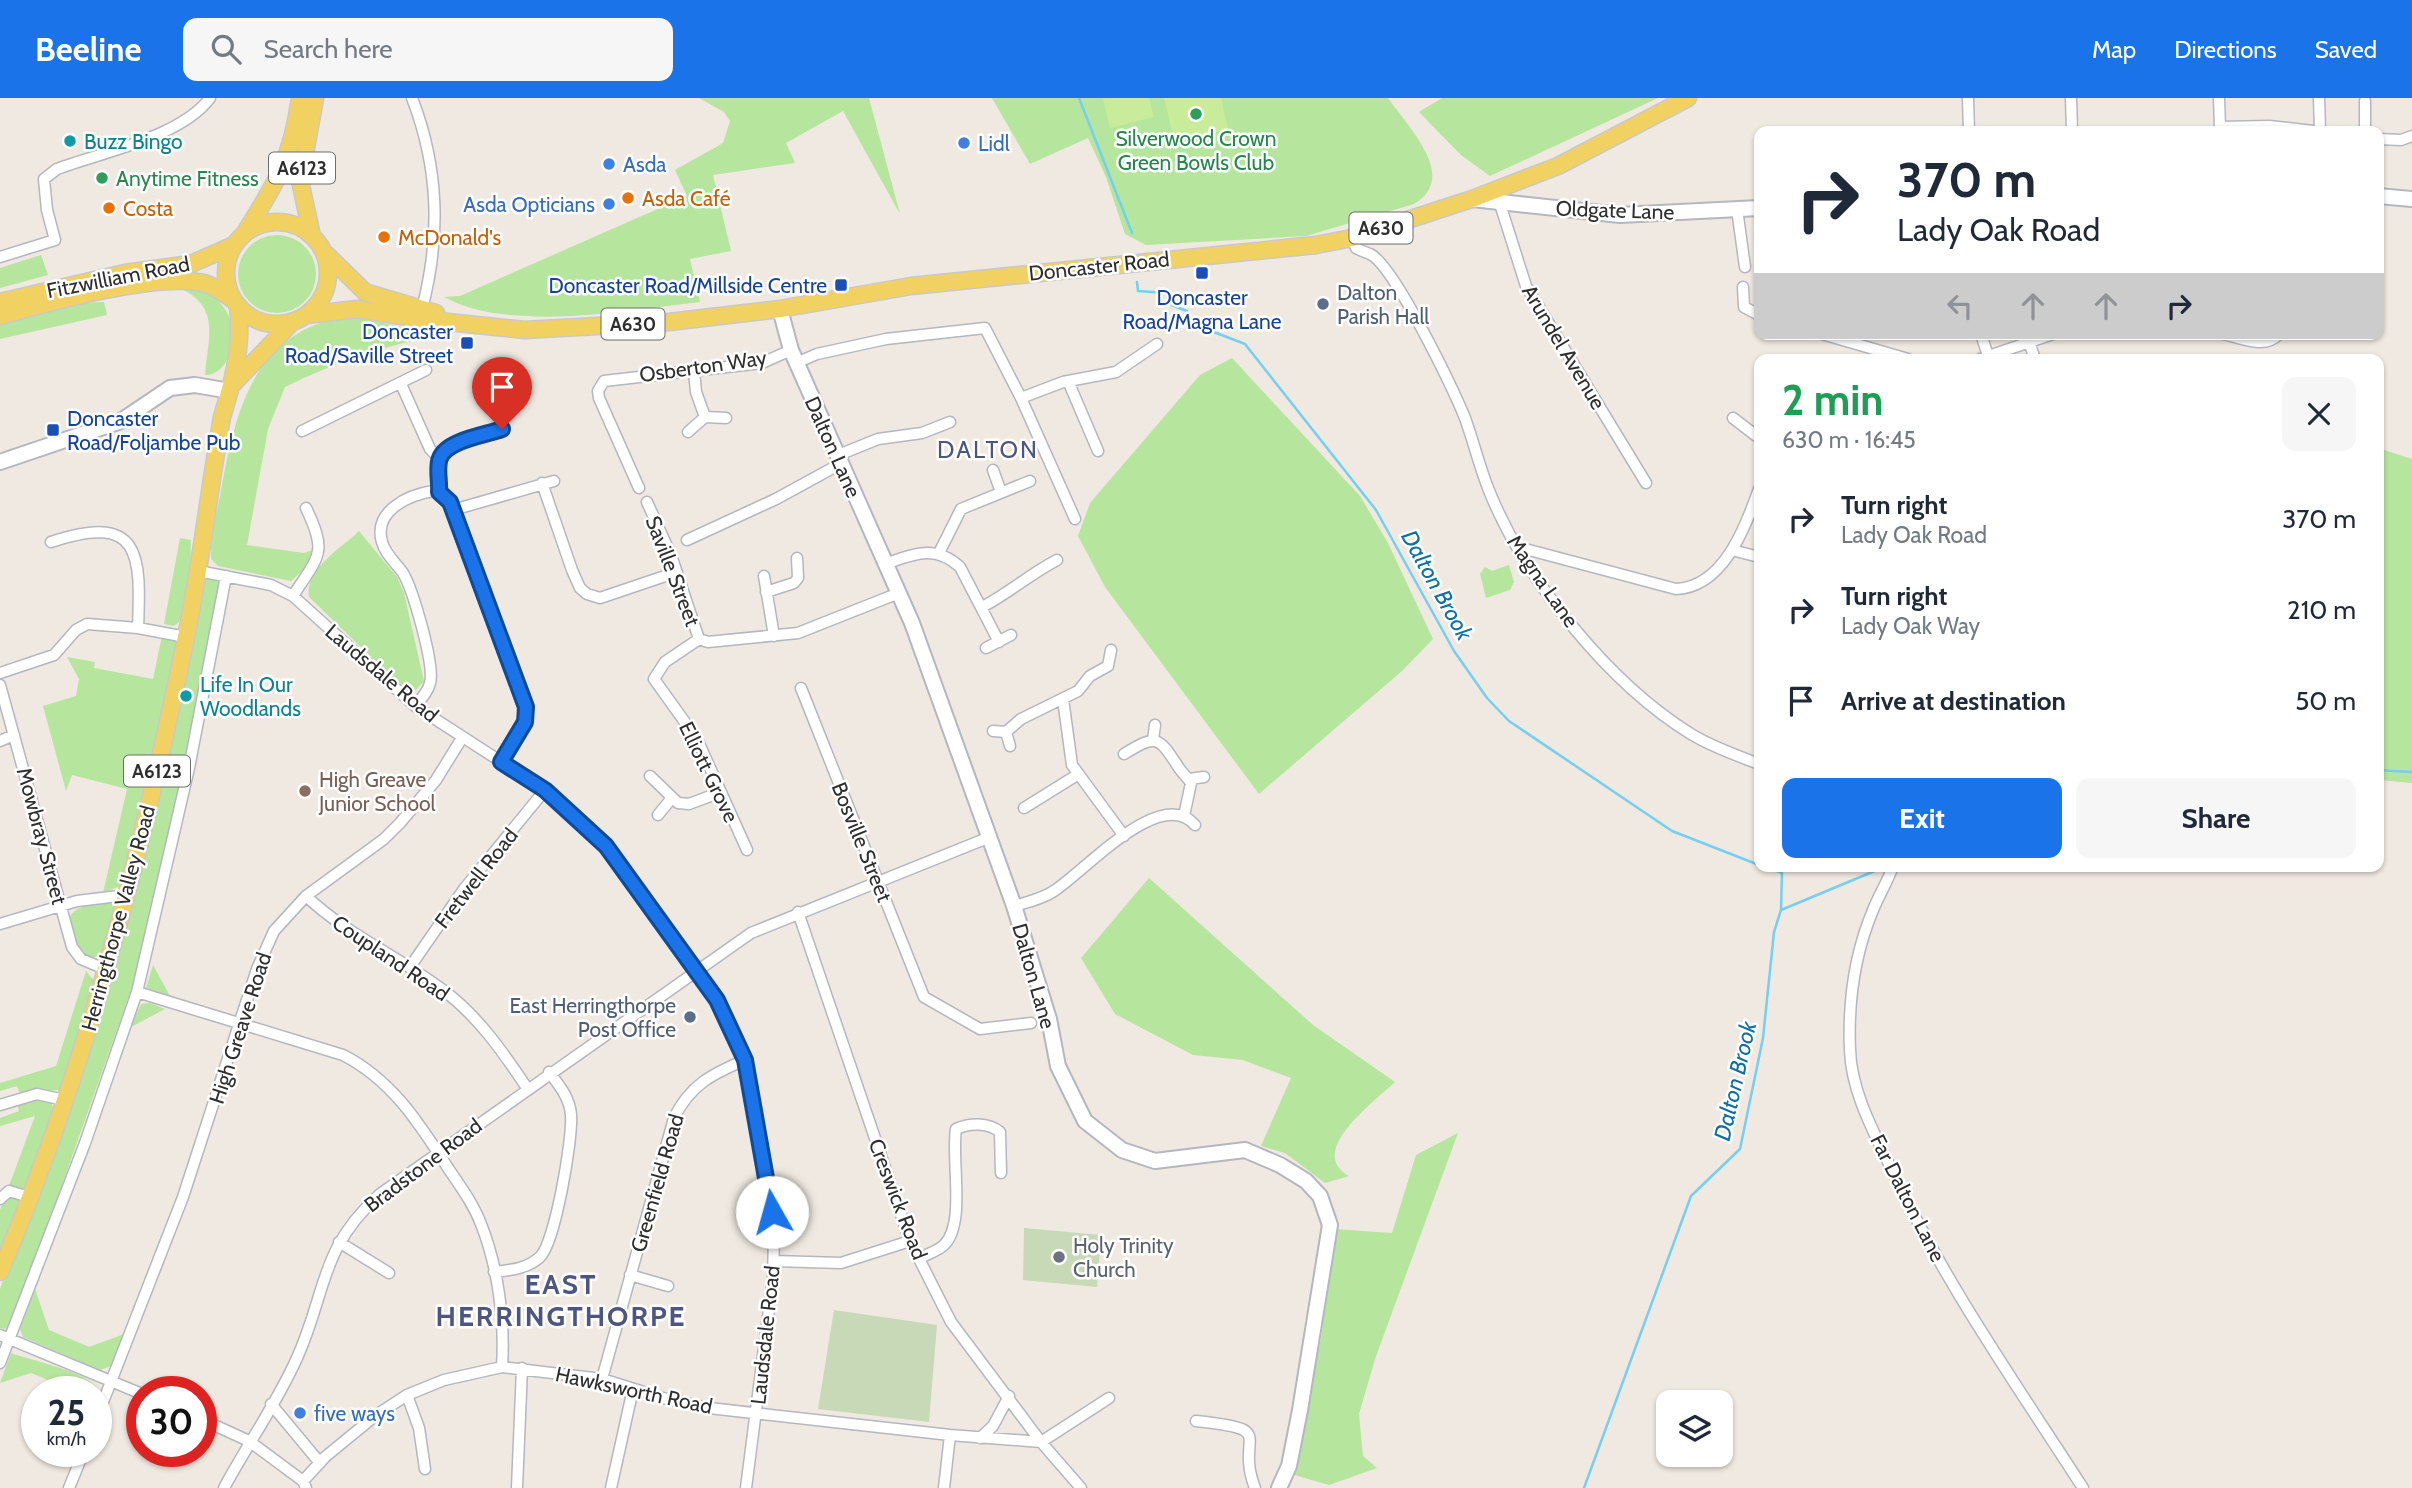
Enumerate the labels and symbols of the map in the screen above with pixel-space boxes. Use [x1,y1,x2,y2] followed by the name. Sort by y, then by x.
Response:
[1188,106,1204,122] marker: Silverwood Crown Green Bowls Club
[1115,126,1277,175] place label: Silverwood Crown Green Bowls Club
[84,129,183,154] place label: Buzz Bingo
[978,131,1010,156] place label: Lidl
[62,133,78,149] marker: Buzz Bingo
[956,135,972,151] marker: Lidl
[269,152,335,184] road number: A6123
[623,152,666,177] place label: Asda
[601,156,617,172] marker: Asda
[116,166,259,191] place label: Anytime Fitness
[94,170,110,186] marker: Anytime Fitness
[642,186,731,211] place label: Asda Café
[620,190,636,206] marker: Asda Café
[463,192,595,217] place label: Asda Opticians
[1555,195,1675,225] street label: Oldgate Lane
[123,196,173,221] place label: Costa
[601,196,617,212] marker: Asda Opticians
[101,200,117,216] marker: Costa
[1350,212,1412,244] road number: A630
[398,225,502,250] place label: McDonald's
[376,229,392,245] marker: McDonald's
[1027,246,1171,286] street label: Doncaster Road
[44,251,192,303] street label: Fitzwilliam Road
[1194,265,1210,281] marker: Doncaster Road/Magna Lane
[549,273,827,298] place label: Doncaster Road/Millside Centre
[833,277,849,293] marker: Doncaster Road/Millside Centre
[1337,280,1429,329] place label: Dalton Parish Hall
[1517,280,1611,414] street label: Arundel Avenue
[1122,285,1282,334] place label: Doncaster Road/Magna Lane
[1315,296,1331,312] marker: Dalton Parish Hall
[602,308,664,340] road number: A630
[285,319,453,368] place label: Doncaster Road/Saville Street
[459,335,475,351] marker: Doncaster Road/Saville Street
[638,345,769,387] street label: Osberton Way
[472,357,532,429] pin
[800,393,867,502] street label: Dalton Lane
[67,406,241,456] place label: Doncaster Road/Foljambe Pub
[45,422,61,438] marker: Doncaster Road/Foljambe Pub
[937,435,1039,464] district label: DALTON
[641,512,705,630] street label: Saville Street
[1395,525,1479,646] water label: Dalton Brook
[1502,530,1584,632] street label: Magna Lane
[321,619,443,727] street label: Laudsdale Road
[200,672,301,721] place label: Life In Our Woodlands
[178,688,194,704] marker: Life In Our Woodlands
[674,718,744,827] street label: Elliott Grove
[124,756,190,786] road number: A6123
[12,765,72,907] street label: Mowbray Street
[318,767,436,816] place label: High Greave Junior School
[827,779,897,905] street label: Bosville Street
[297,783,313,799] marker: High Greave Junior School
[76,803,160,1033] street label: Herringthorpe Valley Road
[429,823,523,933] street label: Fretwell Road
[328,910,454,1006] street label: Coupland Road
[1007,921,1061,1032] street label: Dalton Lane
[204,949,276,1107] street label: High Greave Road
[509,993,676,1042] place label: East Herringthorpe Post Office
[682,1009,698,1025] marker: East Herringthorpe Post Office
[1708,1018,1763,1143] water label: Dalton Brook
[625,1111,689,1255] street label: Greenfield Road
[359,1113,487,1217] street label: Bradstone Road
[1865,1130,1951,1266] street label: Far Dalton Lane
[863,1135,933,1263] street label: Creswick Road
[735,1175,809,1249] position arrow
[1073,1233,1174,1282] place label: Holy Trinity Church
[1051,1249,1067,1265] marker: Holy Trinity Church
[745,1264,785,1406] street label: Laudsdale Road
[435,1267,687,1333] district label: EAST HERRINGTHORPE
[553,1361,715,1419] street label: Hawksworth Road
[126,1376,217,1467] speed limit sign: 30
[314,1401,395,1426] place label: five ways
[292,1405,308,1421] marker: five ways

